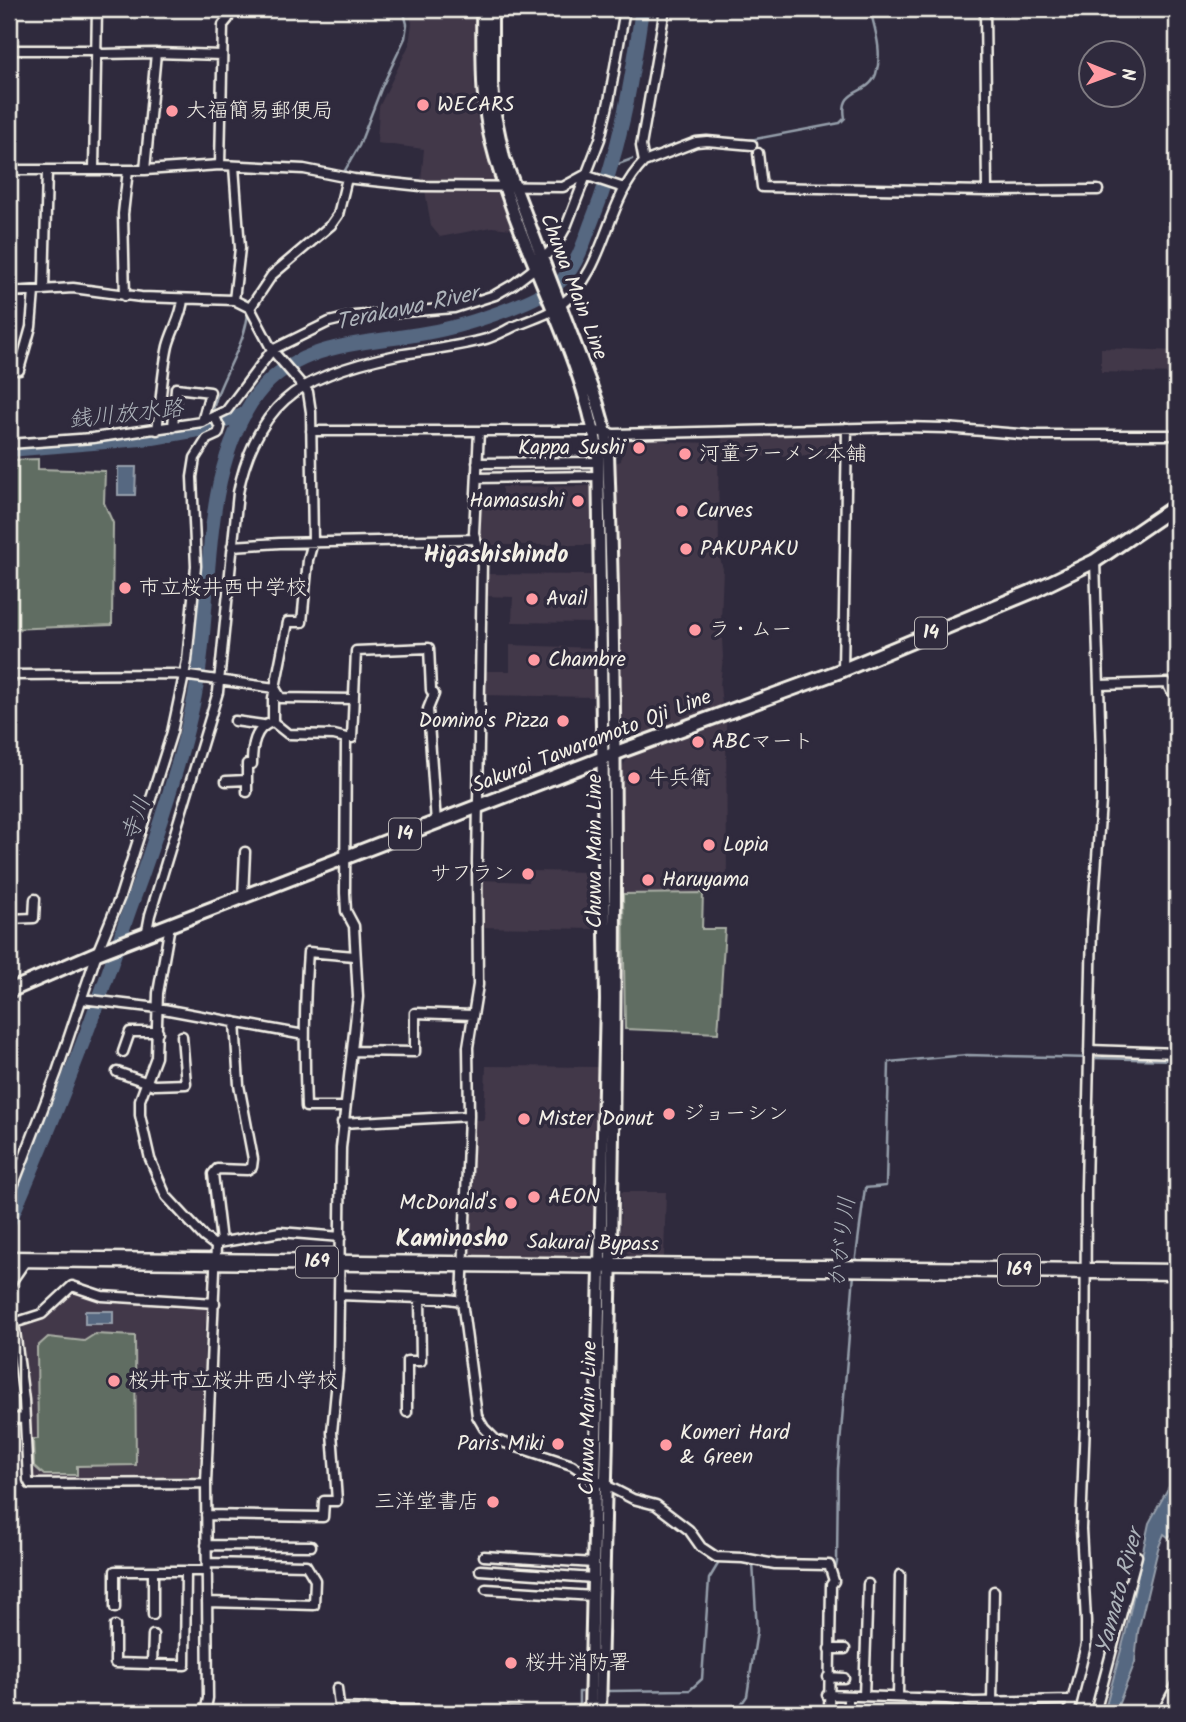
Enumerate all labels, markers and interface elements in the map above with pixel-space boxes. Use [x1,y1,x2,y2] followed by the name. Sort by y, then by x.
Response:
[1078,38,1148,108] north arrow
[1112,68,1142,81] text: N
[437,89,514,122] place label: WECARS
[186,95,333,128] place label: 大福簡易郵便局
[415,97,431,113] marker: WECARS
[164,103,180,119] marker: 大福簡易郵便局
[530,209,616,366] street label: Chuwa Main Line
[332,275,486,342] water label: Terakawa River
[67,391,187,439] water label: 銭川放水路
[518,432,626,465] place label: Kappa Sushi
[699,438,867,471] place label: 河童ラーメン本舗
[631,440,647,456] marker: Kappa Sushi
[677,446,693,462] marker: 河童ラーメン本舗
[469,485,565,518] place label: Hamasushi
[570,493,586,509] marker: Hamasushi
[696,495,753,528] place label: Curves
[674,503,690,519] marker: Curves
[700,533,798,566] place label: PAKUPAKU
[424,536,568,575] district label: Higashishindo
[678,541,694,557] marker: PAKUPAKU
[139,572,307,605] place label: 市立桜井西中学校
[117,580,133,596] marker: 市立桜井西中学校
[546,583,588,616] place label: Avail
[524,591,540,607] marker: Avail
[709,614,792,647] place label: ラ・ムー
[915,618,947,648] road number: 14
[687,622,703,638] marker: ラ・ムー
[548,644,626,677] place label: Chambre
[526,652,542,668] marker: Chambre
[467,681,717,803] street label: Sakurai Tawaramoto Oji Line
[418,705,549,738] place label: Domino's Pizza
[555,713,571,729] marker: Domino's Pizza
[712,726,814,759] place label: ABCマート
[690,734,706,750] marker: ABCマート
[648,762,711,795] place label: 牛兵衛
[626,770,642,786] marker: 牛兵衛
[579,773,612,928] street label: Chuwa Main Line
[112,791,162,847] water label: 寺川
[389,818,421,849] road number: 14
[723,829,769,862] place label: Lopia
[701,837,717,853] marker: Lopia
[430,858,514,891] place label: サフラン
[662,864,749,897] place label: Haruyama
[520,866,536,882] marker: サフラン
[640,872,656,888] marker: Haruyama
[683,1098,788,1131] place label: ジョーシン
[538,1103,655,1136] place label: Mister Donut
[661,1106,677,1122] marker: ジョーシン
[516,1111,532,1127] marker: Mister Donut
[548,1181,600,1214] place label: AEON
[399,1187,497,1220] place label: McDonald's
[526,1189,542,1205] marker: AEON
[820,1194,866,1290] water label: かがり川
[503,1195,519,1211] marker: McDonald's
[396,1220,508,1259] district label: Kaminosho
[527,1226,659,1262] street label: Sakurai Bypass
[296,1246,338,1278] road number: 169
[998,1254,1040,1286] road number: 169
[571,1340,607,1496] street label: Chuwa Main Line
[128,1365,338,1398] place label: 桜井市立桜井西小学校
[106,1373,122,1389] marker: 桜井市立桜井西小学校
[680,1417,790,1474] place label: Komeri Hard & Green
[457,1428,545,1461] place label: Paris Miki
[550,1436,566,1452] marker: Paris Miki
[658,1437,674,1453] marker: Komeri Hard & Green
[374,1486,479,1519] place label: 三洋堂書店
[485,1494,501,1510] marker: 三洋堂書店
[1086,1521,1155,1659] water label: Yamato River
[525,1647,630,1680] place label: 桜井消防署
[503,1655,519,1671] marker: 桜井消防署

